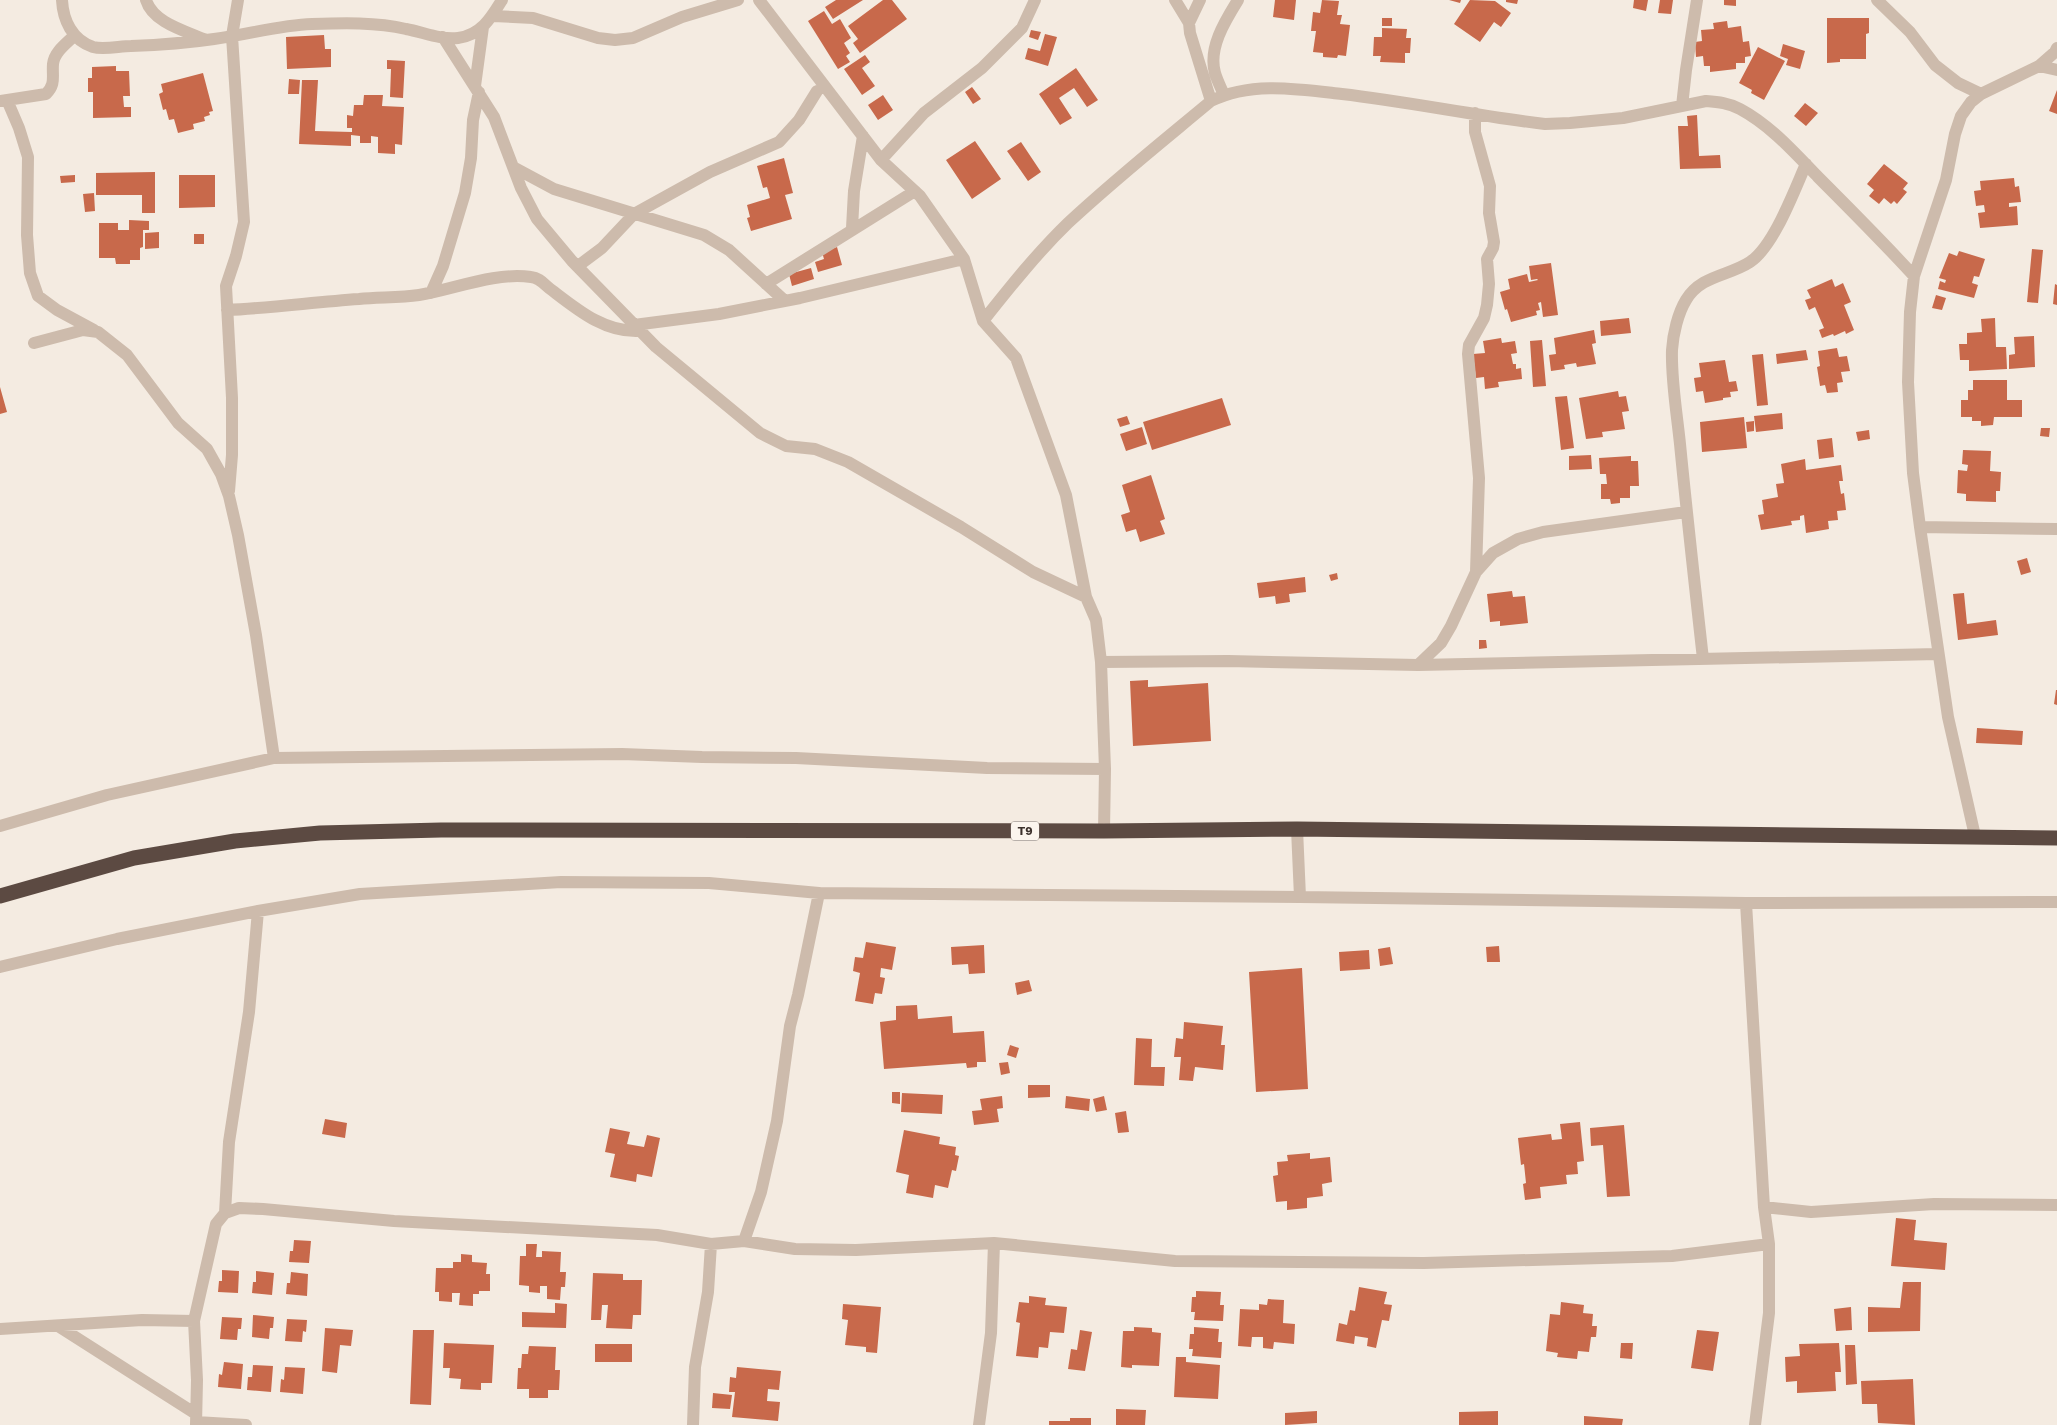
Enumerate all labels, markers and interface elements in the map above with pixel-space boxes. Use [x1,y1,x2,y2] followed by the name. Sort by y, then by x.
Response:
[1011,821,1039,840] road number: T9

